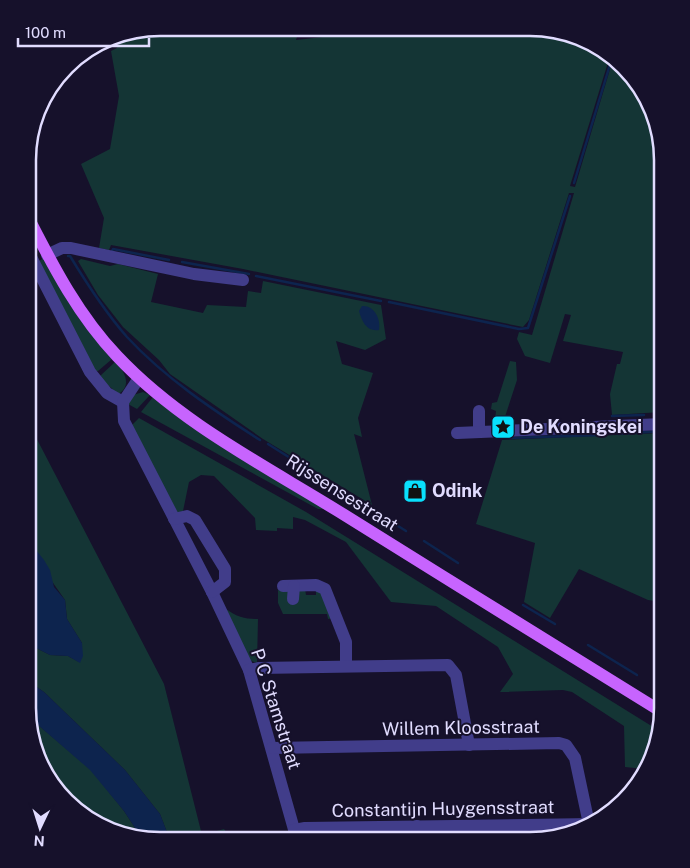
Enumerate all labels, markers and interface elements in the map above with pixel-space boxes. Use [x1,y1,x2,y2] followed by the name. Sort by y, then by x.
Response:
[18,15,149,47] scale bar
[25,24,66,41] text: 100 m
[490,414,516,440] place icon: De Koningskei
[520,416,642,437] place label: De Koningskei
[282,450,402,535] street label: Rijssensestraat
[402,478,428,504] shop icon: Odink
[432,480,483,501] place label: Odink
[247,646,306,772] street label: P C Stamstraat
[382,716,540,739] street label: Willem Kloosstraat
[331,796,555,821] street label: Constantijn Huygensstraat
[15,803,65,853] north arrow
[33,833,45,849] text: N

